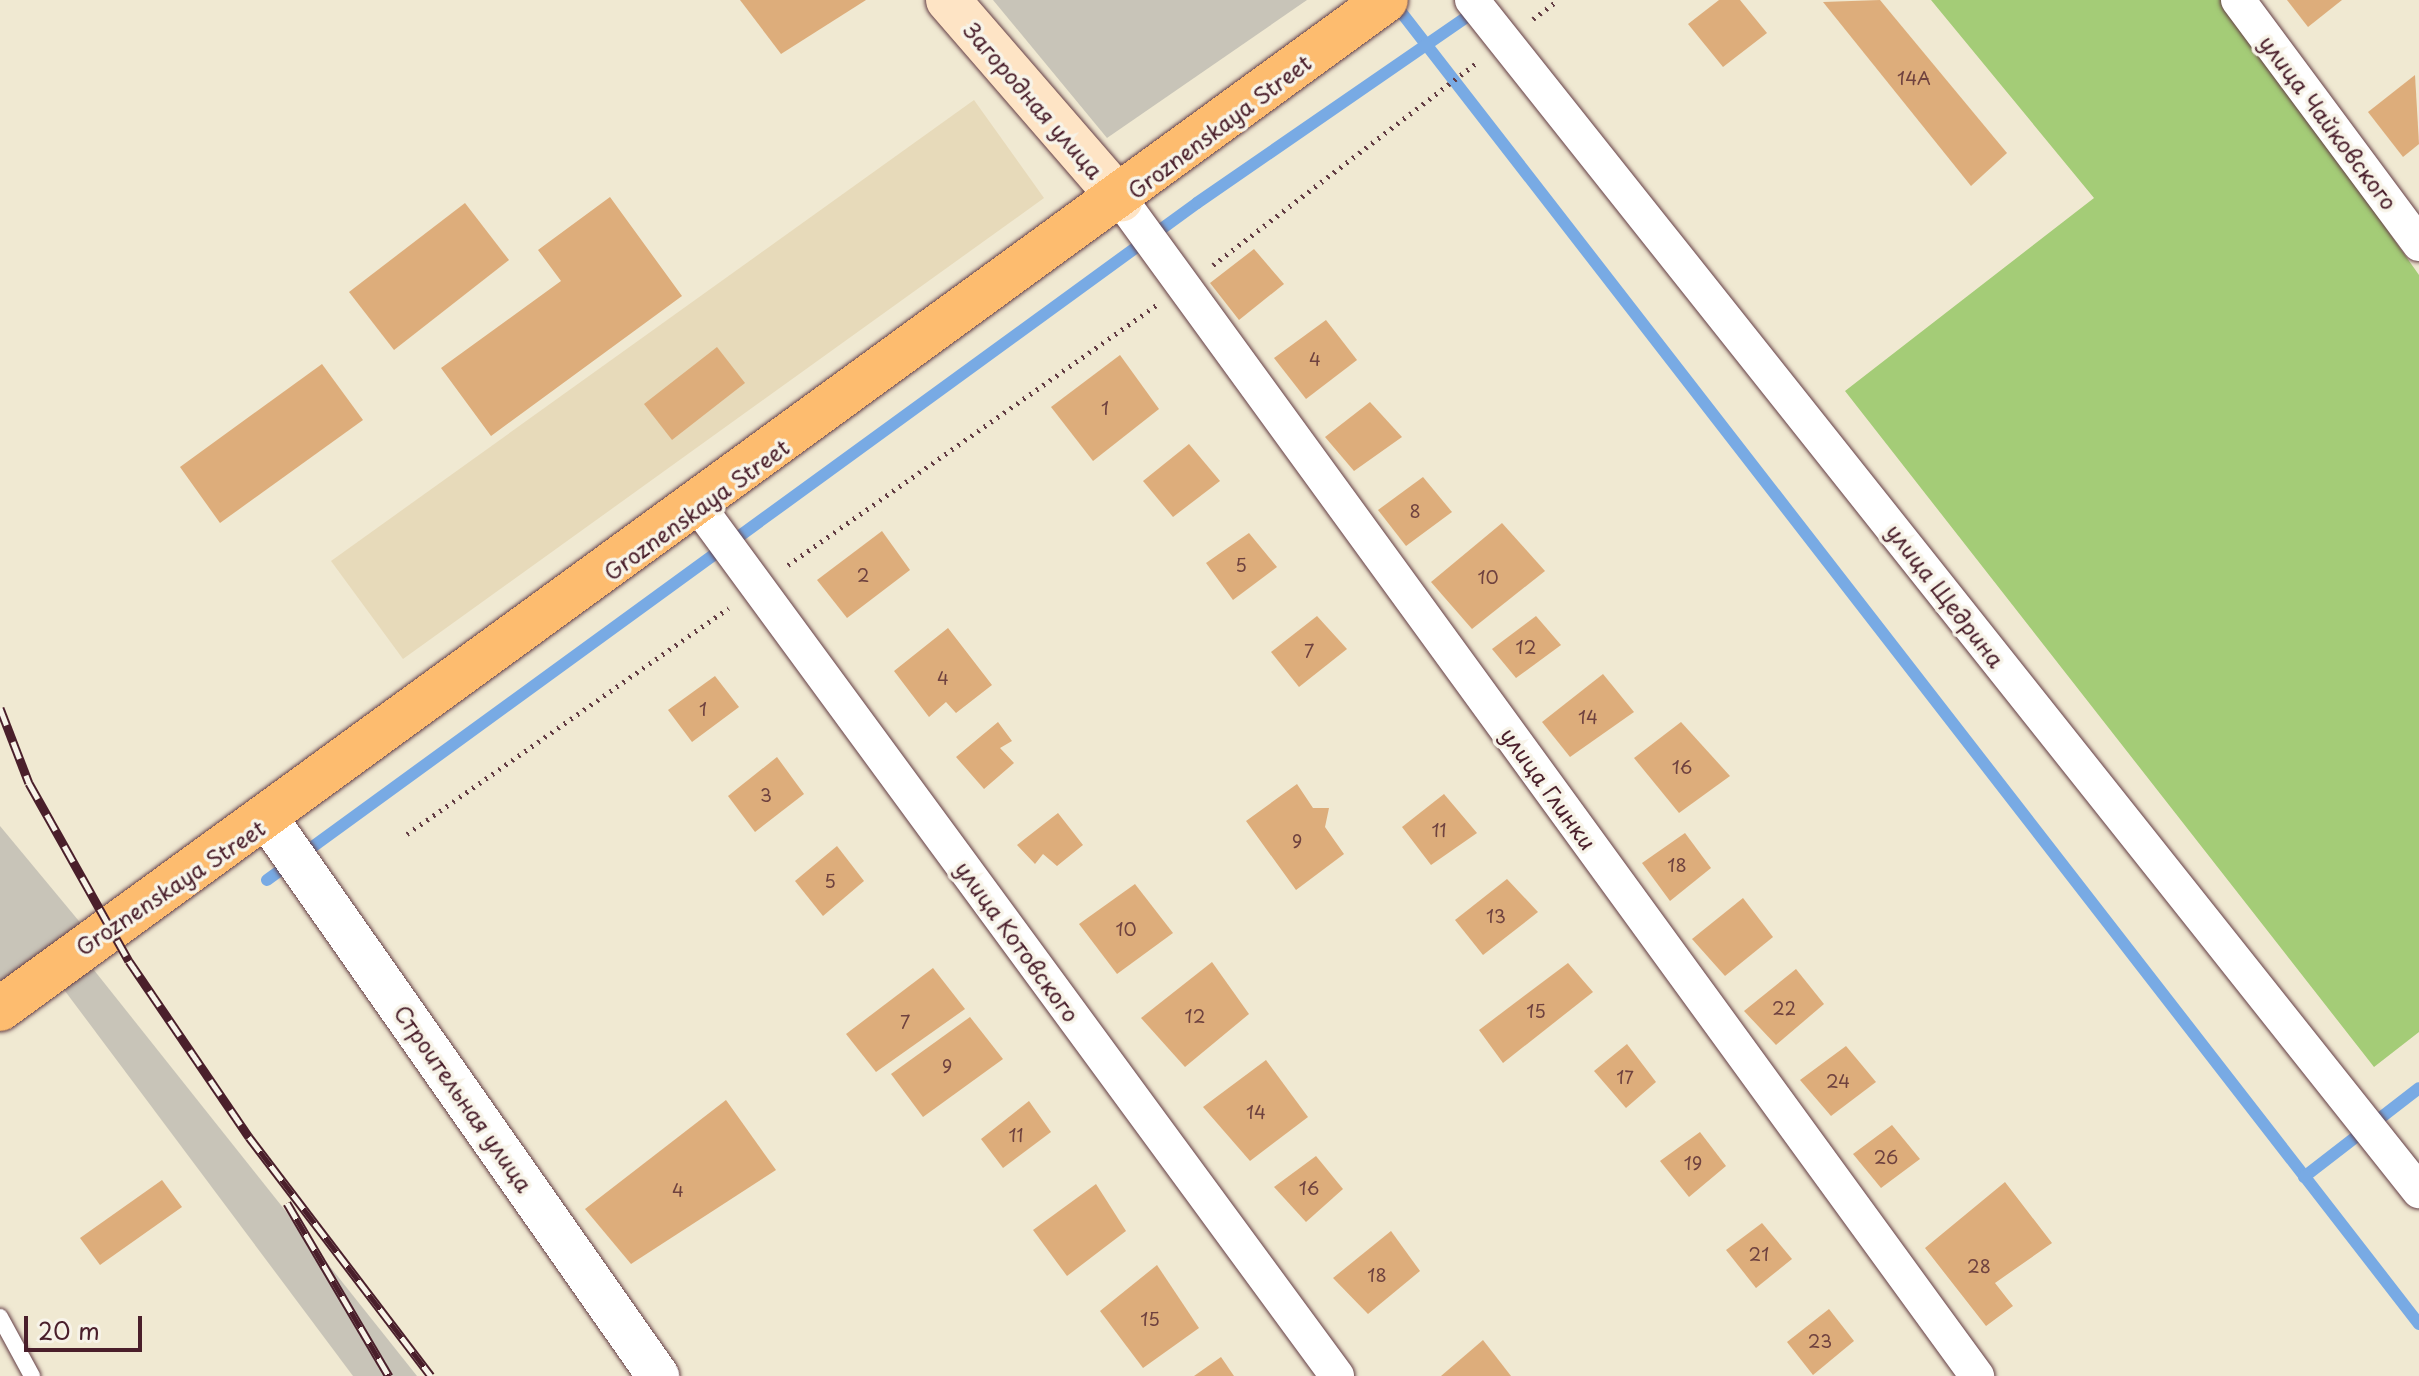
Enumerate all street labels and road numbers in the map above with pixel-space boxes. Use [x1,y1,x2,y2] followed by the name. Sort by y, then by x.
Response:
[959,16,1109,184] street label: Загородная улица
[2255,29,2403,215] street label: улица Чайковского
[1122,48,1316,204] street label: Groznenskaya Street
[598,433,794,585] street label: Groznenskaya Street
[1881,518,2011,672] street label: улица Щедрина
[1496,721,1602,855] street label: улица Глинки
[70,814,270,960] street label: Groznenskaya Street
[950,855,1086,1027] street label: улица Котовского
[389,999,539,1197] street label: Строительная улица

